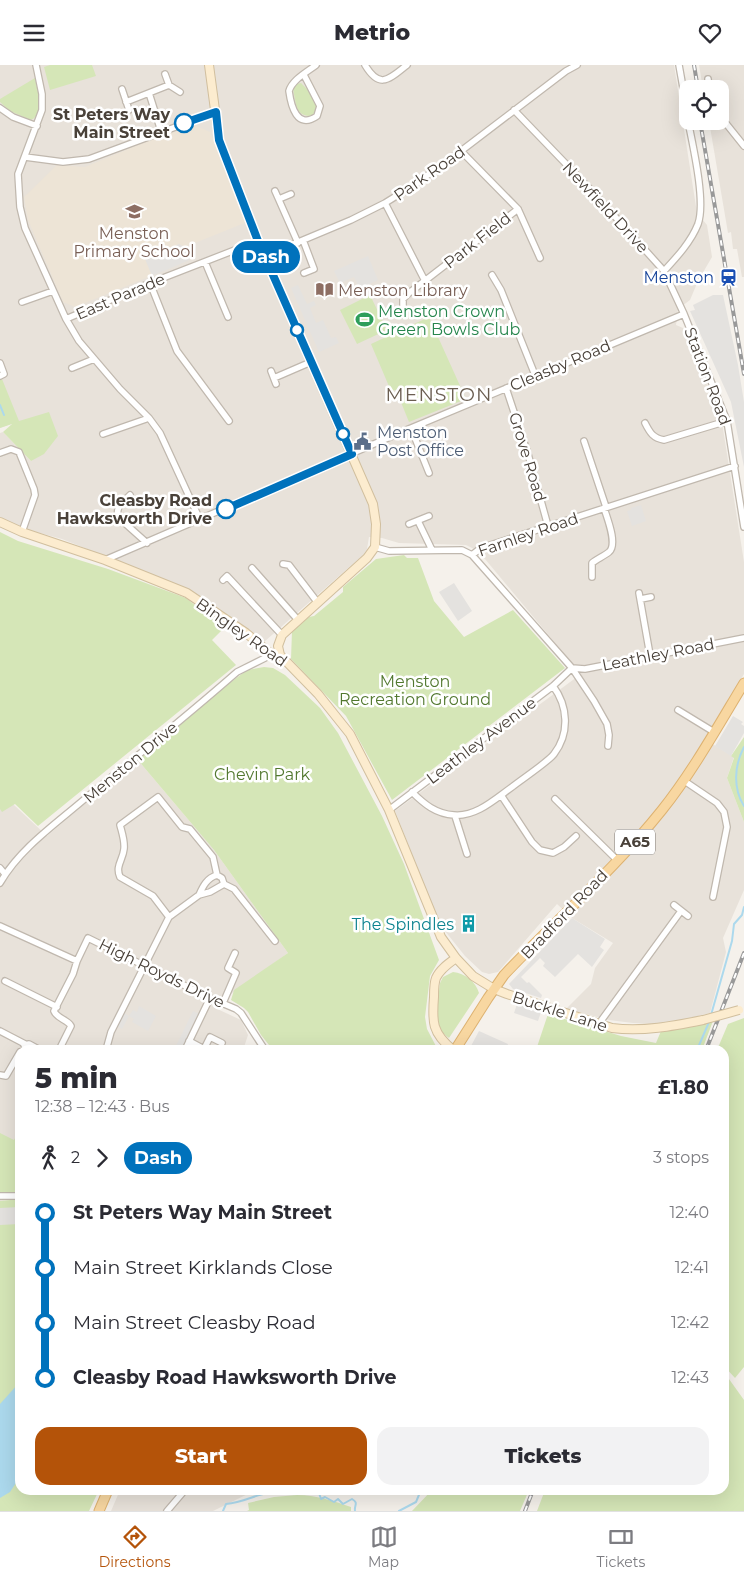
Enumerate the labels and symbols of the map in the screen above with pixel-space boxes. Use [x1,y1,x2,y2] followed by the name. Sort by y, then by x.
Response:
[53,105,170,142] place label: St Peters Way Main Street
[174,113,194,133] marker: St Peters Way Main Street
[390,142,469,205] street label: Park Road
[559,158,653,257] street label: Newfield Drive
[124,201,144,221] school or university icon: Menston Primary School
[440,208,515,273] street label: Park Field
[73,224,195,261] place label: Menston Primary School
[231,241,301,273] line badge: Dash
[718,267,738,287] station icon: Menston
[643,268,714,287] place label: Menston
[73,269,168,324] street label: East Parade
[314,280,334,300] library icon: Menston Library
[338,281,468,300] place label: Menston Library
[378,302,521,339] place label: Menston Crown Green Bowls Club
[354,310,374,330] sports icon: Menston Crown Green Bowls Club
[290,323,304,337] unlabelled marker
[680,325,735,428] street label: Station Road
[507,336,613,395] street label: Cleasby Road
[386,383,492,406] district label: MENSTON
[505,410,550,504] street label: Grove Road
[377,423,464,460] place label: Menston Post Office
[336,427,350,441] unlabelled marker
[353,431,373,451] public building icon: Menston Post Office
[57,491,212,528] place label: Cleasby Road Hawksworth Drive
[216,499,236,519] marker: Cleasby Road Hawksworth Drive
[475,508,581,561] street label: Farnley Road
[193,594,291,671] street label: Bingley Road
[600,634,716,675] street label: Leathley Road
[339,672,491,709] park label: Menston Recreation Ground
[423,693,540,788] street label: Leathley Avenue
[80,718,181,807] street label: Menston Drive
[214,765,311,784] park label: Chevin Park
[615,829,655,855] road number: A65
[517,866,612,963] street label: Bradford Road
[458,914,478,934] building icon: The Spindles
[352,915,454,934] place label: The Spindles
[96,935,228,1012] street label: High Royds Drive
[510,987,610,1036] street label: Buckle Lane

